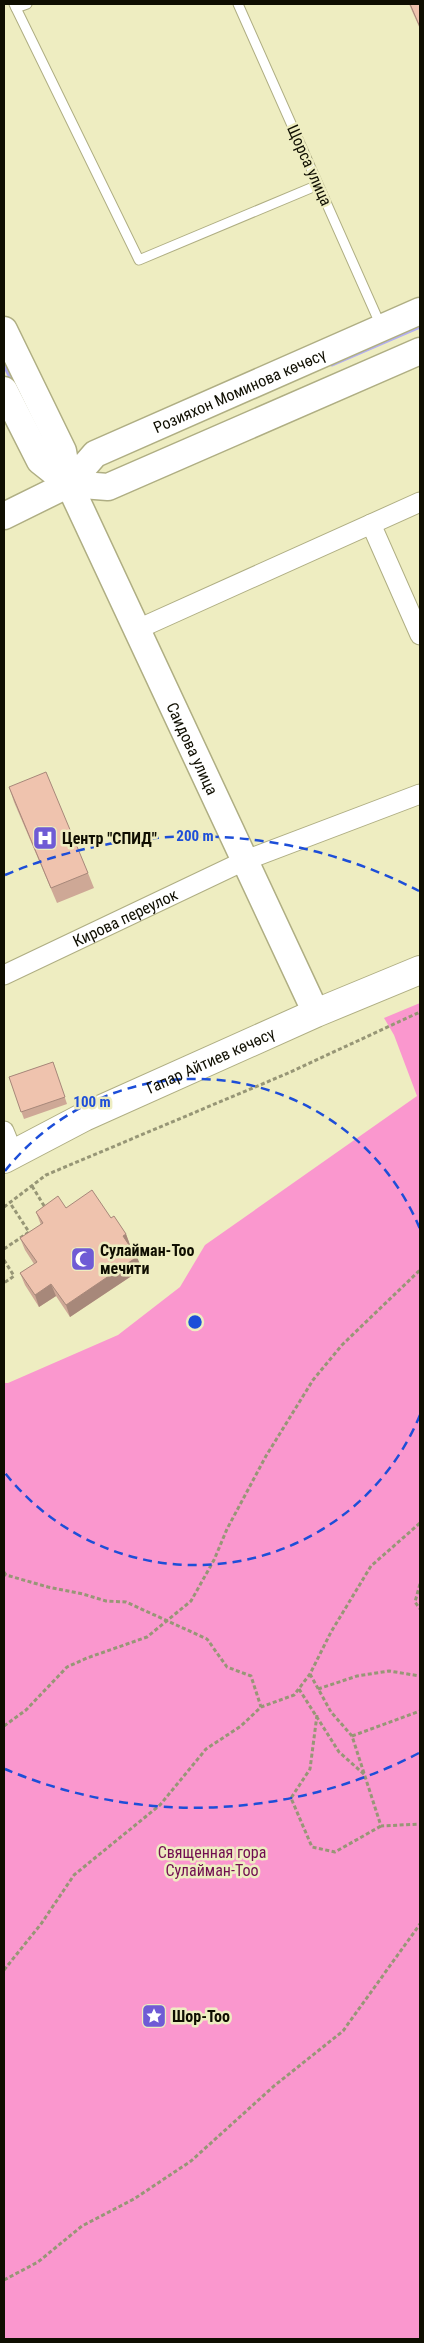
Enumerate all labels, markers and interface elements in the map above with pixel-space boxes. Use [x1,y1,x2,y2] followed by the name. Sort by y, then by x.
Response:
[283,122,336,209] street label: Щорса улица
[151,345,329,437] street label: Розияхон Моминова көчөсү
[162,699,222,798] street label: Саидова улица
[32,825,58,851] hospital icon: Центр "СПИД"
[176,827,214,845] text: 200 m
[62,829,157,848] place label: Центр "СПИД"
[70,885,181,951] street label: Кирова переулок
[144,1024,278,1098] street label: Гапар Айтиев көчөсү
[73,1093,111,1111] text: 100 m
[100,1241,194,1278] place label: Сулайман-Тоо мечити
[70,1246,96,1272] mosque icon: Сулайман-Тоо мечити
[186,1313,204,1331] centre of rings
[158,1843,266,1880] park label: Священная гора Сулайман-Тоо
[141,2003,167,2029] place icon: Шор-Тоо
[172,2007,230,2026] place label: Шор-Тоо

